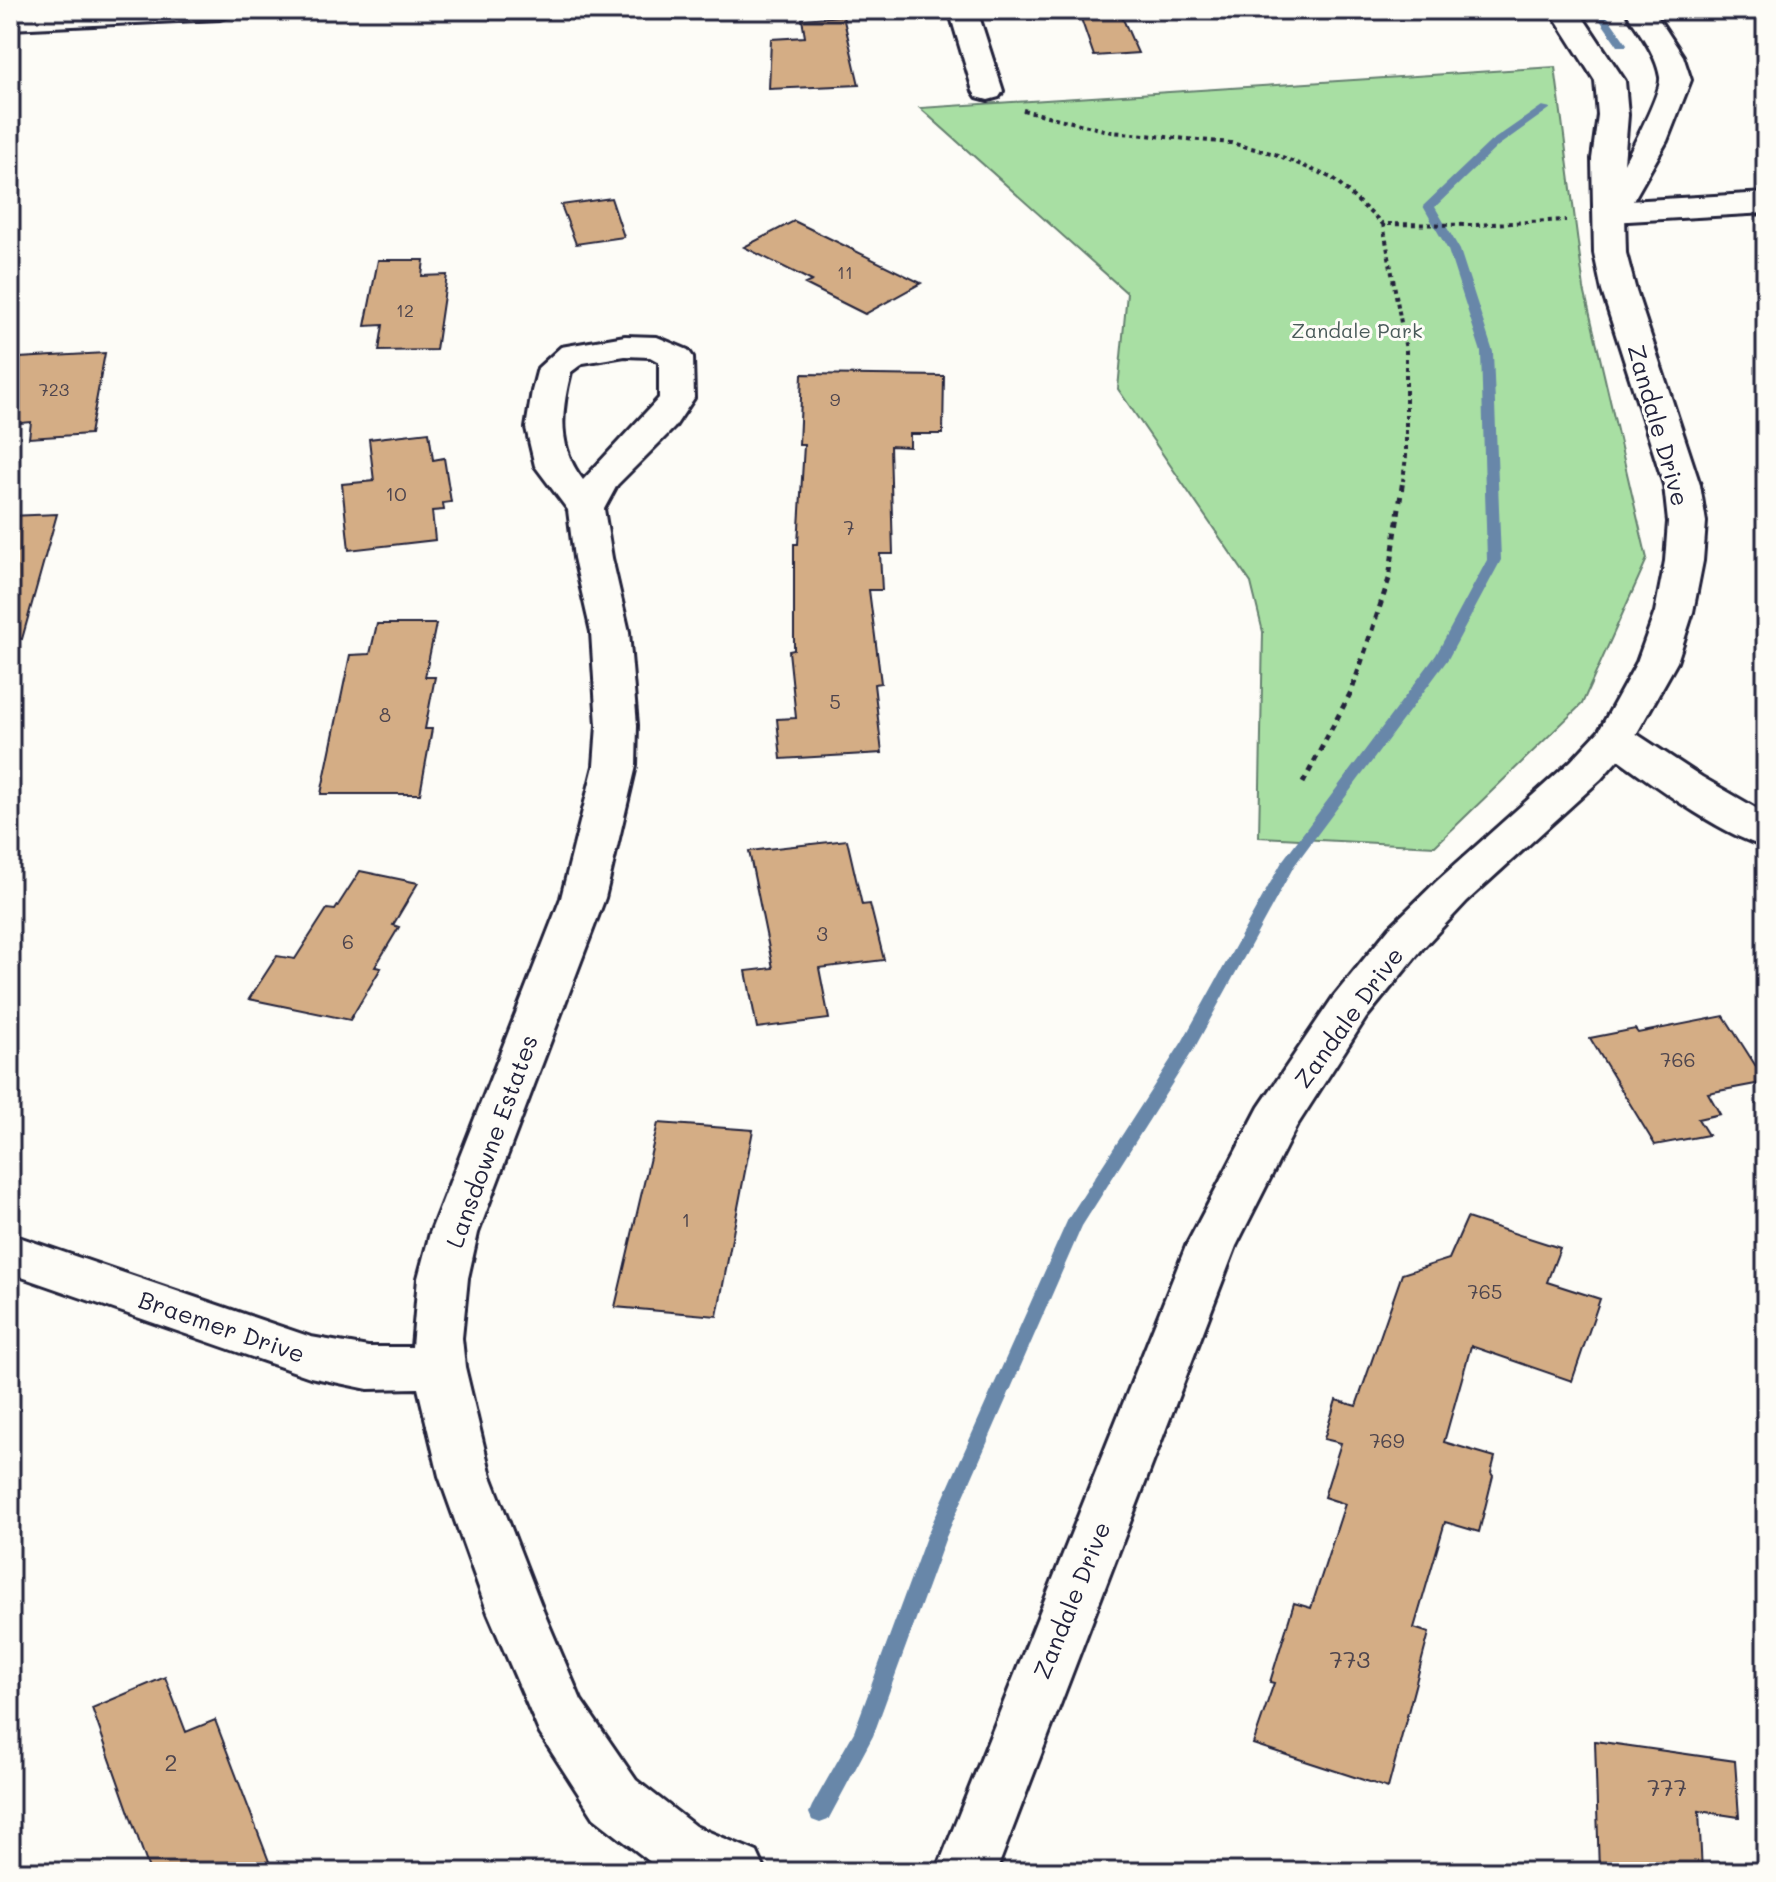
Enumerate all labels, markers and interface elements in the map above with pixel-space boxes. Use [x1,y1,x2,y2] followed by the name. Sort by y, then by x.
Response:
[837,260,853,284] house number: 11
[396,298,414,322] house number: 12
[1291,317,1423,343] park label: Zandale Park
[1621,341,1697,509] street label: Zandale Drive
[39,377,69,401] house number: 723
[830,387,841,411] house number: 9
[385,480,407,506] house number: 10
[843,514,855,540] house number: 7
[829,688,841,714] house number: 5
[379,701,391,727] house number: 8
[816,920,828,946] house number: 3
[342,928,354,954] house number: 6
[1287,941,1409,1093] street label: Zandale Drive
[438,1030,544,1252] street label: Lansdowne Estates
[1660,1046,1696,1072] house number: 766
[682,1206,690,1232] house number: 1
[1468,1278,1502,1304] house number: 765
[135,1283,309,1369] street label: Braemer Drive
[1369,1427,1405,1453] house number: 769
[1025,1517,1117,1683] street label: Zandale Drive
[1330,1643,1370,1674] house number: 773
[164,1746,178,1777] house number: 2
[1647,1771,1687,1802] house number: 777

